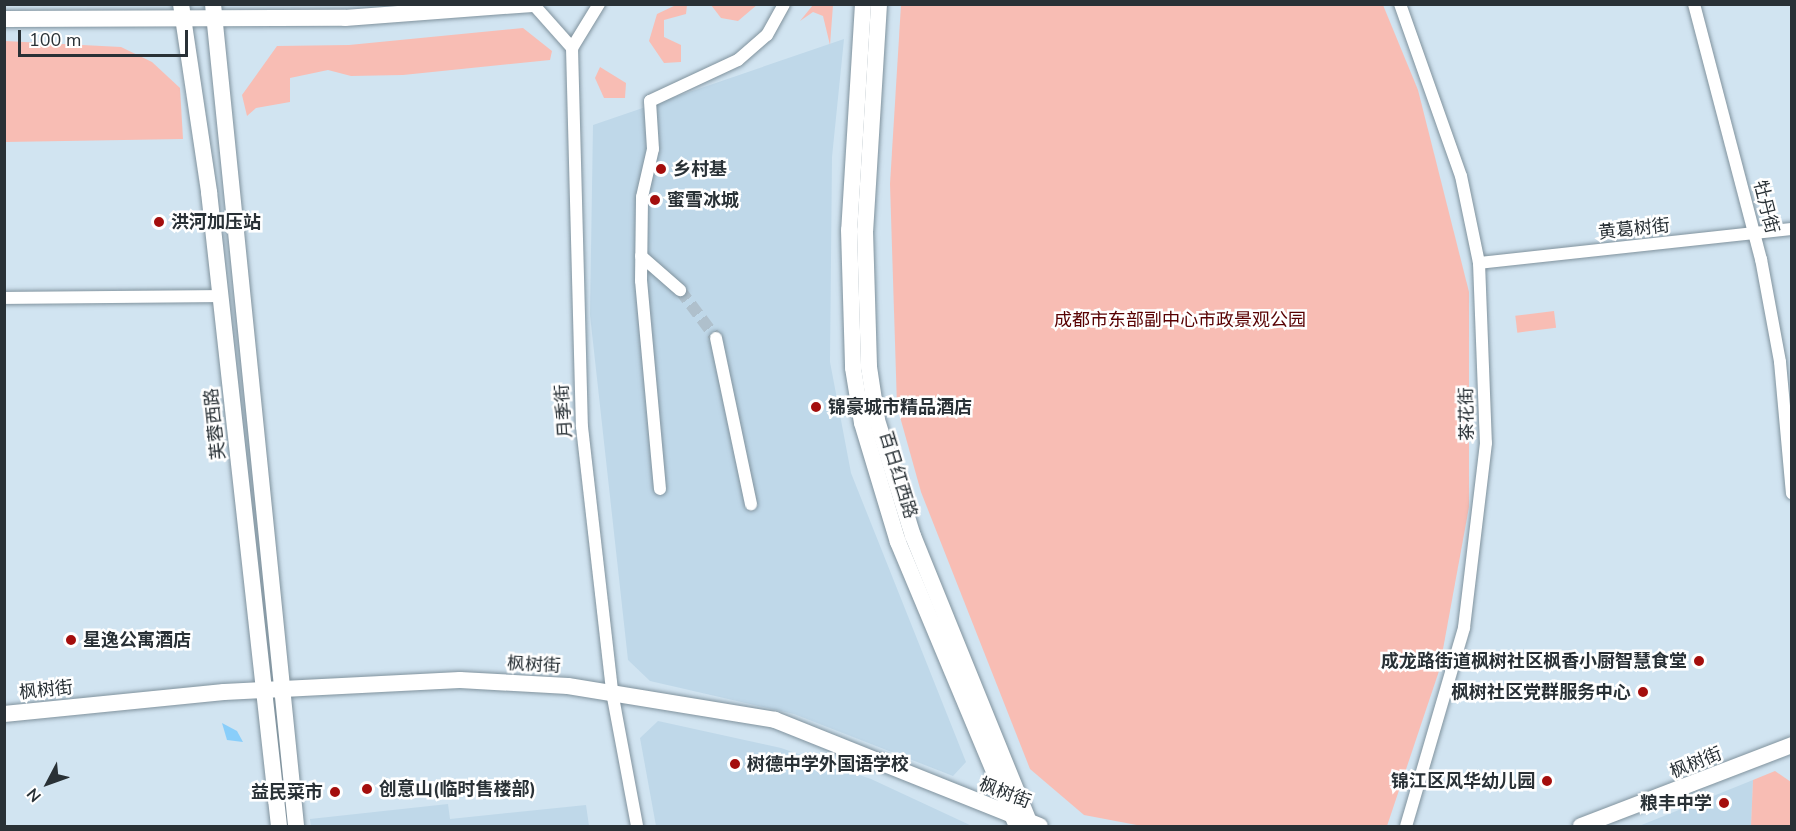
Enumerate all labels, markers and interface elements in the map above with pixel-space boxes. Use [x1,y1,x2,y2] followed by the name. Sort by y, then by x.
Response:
[21,18,190,56] scale bar
[29,28,81,52] text: 100 m
[673,158,727,180] place label: 乡村基
[654,162,668,176] marker: 乡村基
[1749,178,1783,236] street label: 牡丹街
[667,189,739,211] place label: 蜜雪冰城
[648,193,662,207] marker: 蜜雪冰城
[171,211,261,233] place label: 洪河加压站
[1597,214,1671,244] street label: 黄葛树街
[152,215,166,229] marker: 洪河加压站
[1054,309,1306,331] park label: 成都市东部副中心市政景观公园
[551,383,577,439] street label: 月季街
[200,387,230,461] street label: 芙蓉西路
[1456,387,1478,441] street label: 茶花街
[828,396,972,418] place label: 锦豪城市精品酒店
[809,400,823,414] marker: 锦豪城市精品酒店
[875,429,921,521] street label: 百日红西路
[83,629,191,651] place label: 星逸公寓酒店
[64,633,78,647] marker: 星逸公寓酒店
[1381,650,1687,672] place label: 成龙路街道枫树社区枫香小厨智慧食堂
[506,653,562,677] street label: 枫树街
[1692,654,1706,668] marker: 成龙路街道枫树社区枫香小厨智慧食堂
[18,676,74,704] street label: 枫树街
[1451,681,1631,703] place label: 枫树社区党群服务中心
[1636,685,1650,699] marker: 枫树社区党群服务中心
[1667,743,1725,783] street label: 枫树街
[18,753,78,813] north arrow
[747,753,909,775] place label: 树德中学外国语学校
[728,757,742,771] marker: 树德中学外国语学校
[1391,770,1535,792] place label: 锦江区风华幼儿园
[976,773,1034,813] street label: 枫树街
[1540,774,1554,788] marker: 锦江区风华幼儿园
[379,778,536,800] place label: 创意山(临时售楼部)
[251,781,323,803] place label: 益民菜市
[360,782,374,796] marker: 创意山(临时售楼部)
[22,783,47,807] text: N
[328,785,342,799] marker: 益民菜市
[1640,792,1712,814] place label: 粮丰中学
[1717,796,1731,810] marker: 粮丰中学

